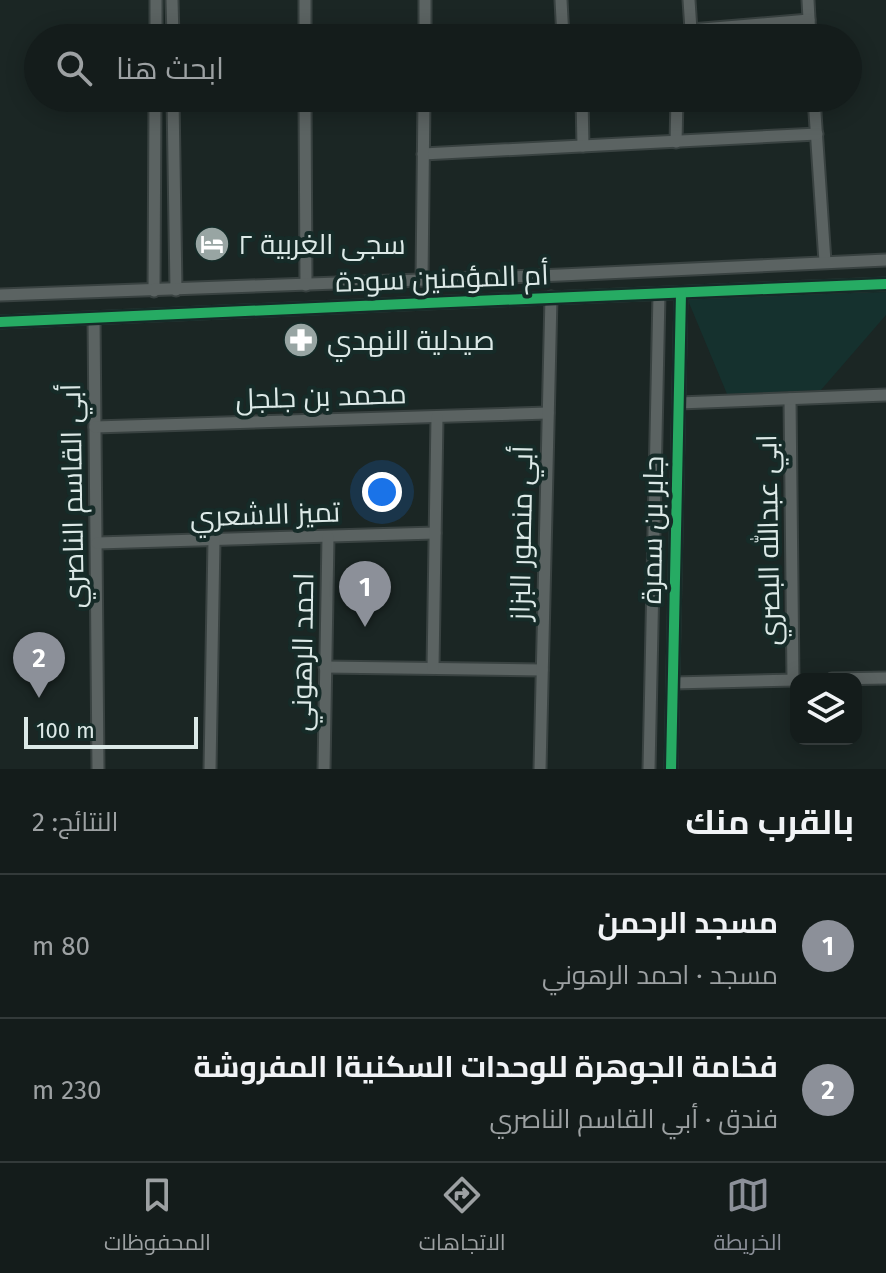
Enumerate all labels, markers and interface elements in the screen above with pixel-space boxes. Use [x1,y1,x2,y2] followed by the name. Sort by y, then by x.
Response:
[24,24,862,112] search box
[52,46,96,90] icon: search
[116,51,224,87] text: ابحث هنا
[193,225,231,263] hotel icon: سجى الغربية ٢
[238,228,406,261] place label: سجى الغربية ٢
[335,257,549,302] street label: أم المؤمنين سودة
[282,321,320,359] pharmacy icon: صيدلية النهدي
[327,324,495,362] place label: صيدلية النهدي
[235,377,407,416] street label: محمد بن جلجل
[53,383,96,609] street label: أبي القاسم الناصري
[748,434,792,646] street label: ابي عبدالله البصري
[502,445,545,623] street label: أبي منصور البزاز
[635,456,670,604] street label: جابر بن سمرة
[362,472,402,512] your location
[189,495,341,539] street label: تميز الاشعري
[339,561,391,627] pin: 1
[285,572,325,732] street label: احمد الرهوني
[13,632,65,698] pin: 2
[790,673,862,745] map controls
[790,673,862,745] button: layers
[24,713,198,749] scale bar
[36,717,95,744] text: 100 m
[686,802,854,843] text: بالقرب منك
[32,807,118,838] text: النتائج: 2
[597,905,778,941] text: مسجد الرحمن
[32,931,90,962] text: 80 m
[822,931,834,962] text: 1
[542,960,778,991] text: مسجد · احمد الرهوني
[194,1049,778,1085] text: فخامة الجوهرة للوحدات السكنيةا المفروشة
[32,1075,101,1106] text: 230 m
[821,1075,835,1106] text: 2
[489,1104,778,1135] text: فندق · أبي القاسم الناصري
[104,1173,211,1263] tab: المحفوظات
[419,1173,506,1263] tab: الاتجاهات
[713,1173,782,1263] tab: الخريطة

